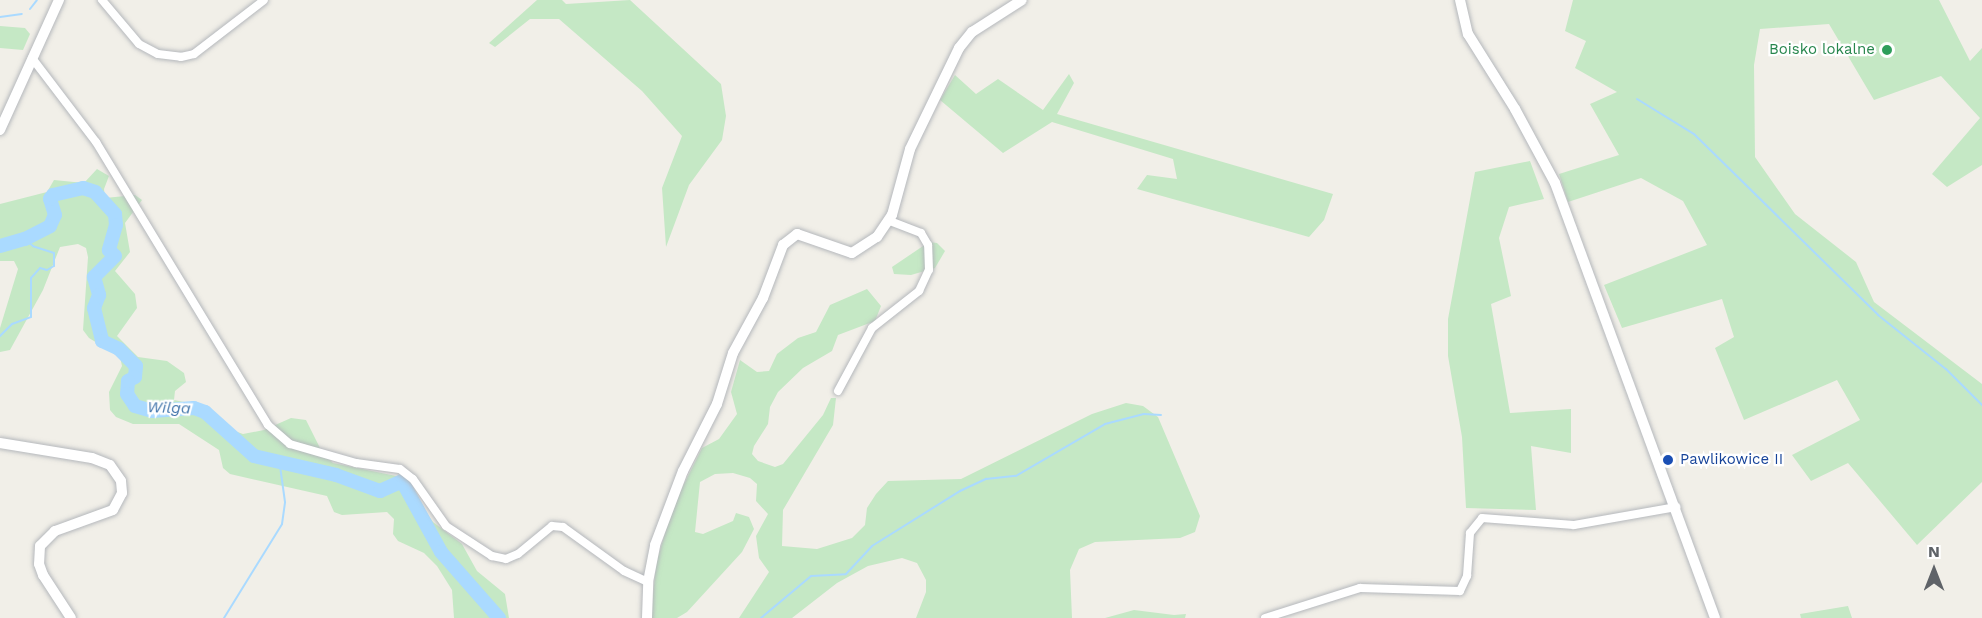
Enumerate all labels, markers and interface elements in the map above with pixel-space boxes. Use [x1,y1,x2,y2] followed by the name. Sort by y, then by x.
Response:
[1769,41,1875,59] place label: Boisko lokalne
[1880,43,1894,57] marker: Boisko lokalne
[147,398,191,418] water label: Wilga
[1680,451,1783,469] place label: Pawlikowice II
[1661,453,1675,467] marker: Pawlikowice II
[1904,540,1964,600] north arrow
[1928,542,1940,561] text: N

